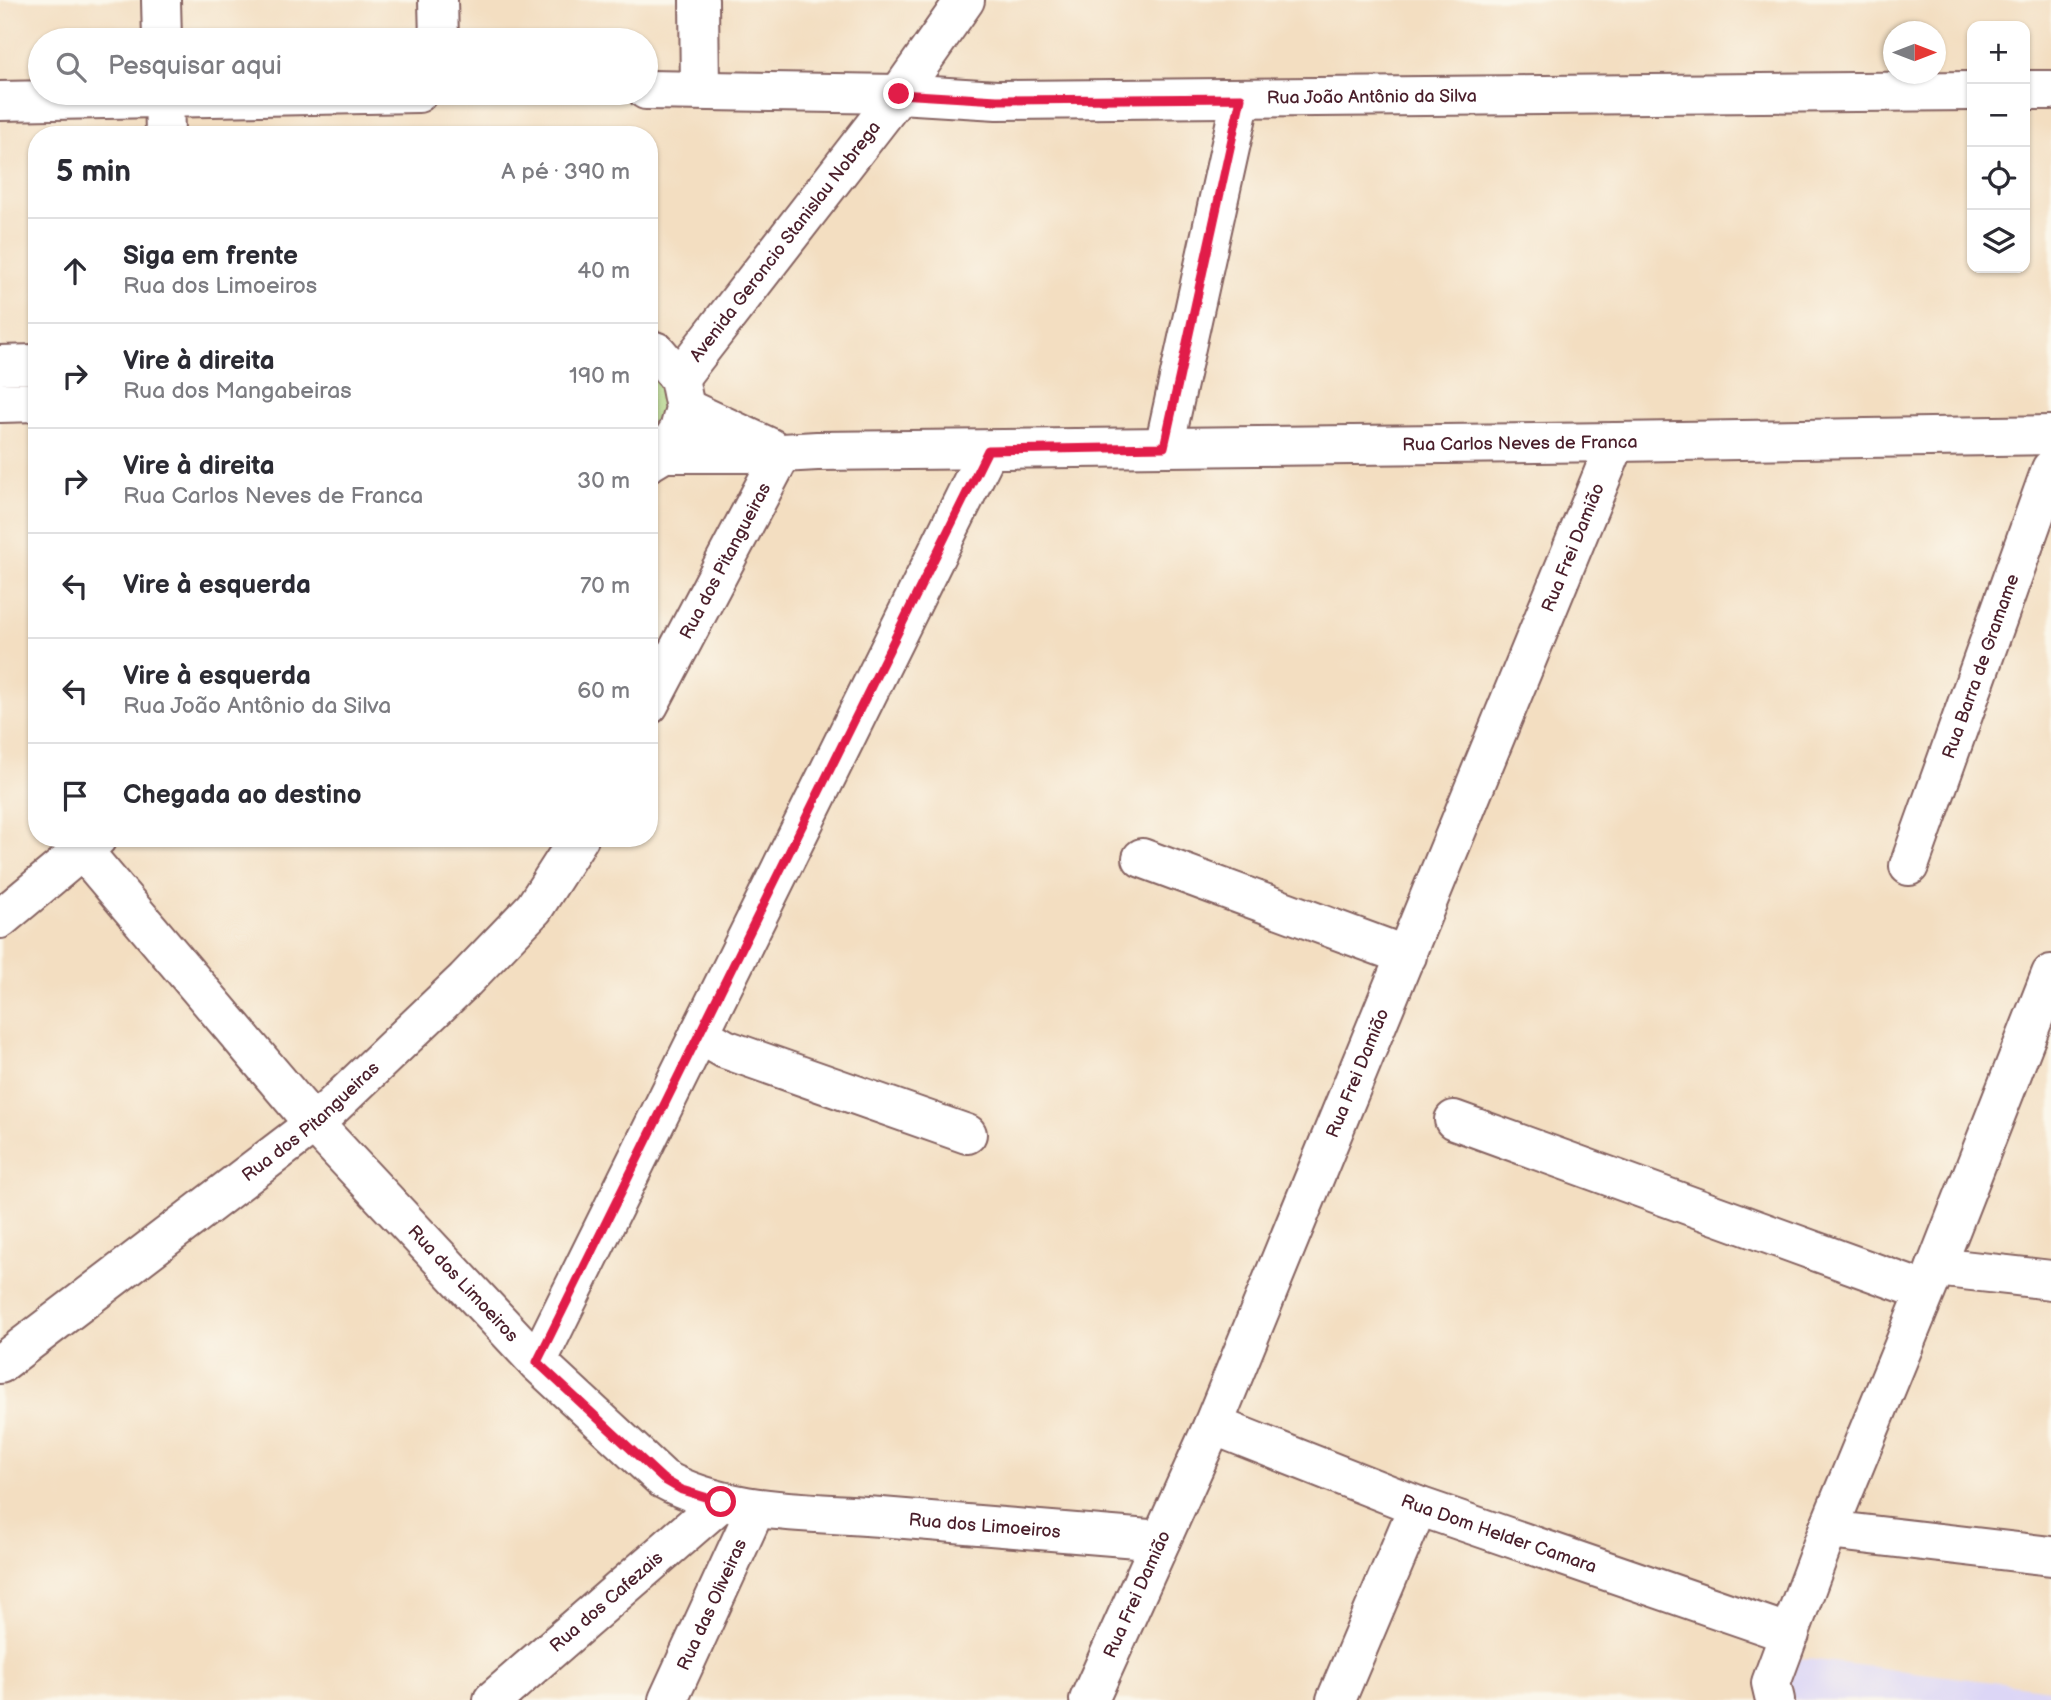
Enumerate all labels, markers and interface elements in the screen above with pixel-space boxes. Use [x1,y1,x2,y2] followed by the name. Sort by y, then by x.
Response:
[1883,21,1946,84] north arrow
[1967,21,2030,273] map controls
[1967,21,2030,84] button: +
[28,28,658,105] search box
[52,48,90,86] icon: search
[108,51,282,82] text: Pesquisar aqui
[883,78,914,109] route end
[1967,84,2030,147] button: −
[1267,86,1477,109] street label: Rua João Antônio da Silva
[686,117,885,366] street label: Avenida Geroncio Stanislau Nobrega
[1967,147,2030,210] button: locate
[56,154,131,190] text: 5 min
[501,158,630,186] text: A pé · 390 m
[1967,210,2030,273] button: layers
[123,241,298,272] text: Siga em frente
[56,252,94,290] icon: ahead
[577,257,630,285] text: 40 m
[123,272,317,300] text: Rua dos Limoeiros
[123,346,275,377] text: Vire à direita
[56,357,94,395] icon: right
[569,362,630,390] text: 190 m
[123,377,352,405] text: Rua dos Mangabeiras
[1402,432,1638,455] street label: Rua Carlos Neves de Franca
[123,451,275,482] text: Vire à direita
[56,462,94,500] icon: right
[577,467,630,495] text: 30 m
[676,479,775,643] street label: Rua dos Pitangueiras
[1537,480,1609,615] street label: Rua Frei Damião
[123,482,423,510] text: Rua Carlos Neves de Franca
[56,567,94,605] icon: left
[123,570,311,601] text: Vire à esquerda
[1938,571,2024,762] street label: Rua Barra de Gramame
[580,572,630,600] text: 70 m
[123,661,311,692] text: Vire à esquerda
[56,672,94,710] icon: left
[577,677,630,705] text: 60 m
[123,692,391,720] text: Rua João Antônio da Silva
[56,777,94,815] icon: arrive
[123,780,361,811] text: Chegada ao destino
[1322,1006,1393,1141] street label: Rua Frei Damião
[238,1058,384,1186] street label: Rua dos Pitangueiras
[403,1221,523,1346] street label: Rua dos Limoeiros
[705,1486,736,1517] route start
[1398,1490,1599,1578] street label: Rua Dom Helder Camara
[908,1509,1062,1543] street label: Rua dos Limoeiros
[1099,1528,1175,1661] street label: Rua Frei Damião
[673,1536,751,1674] street label: Rua das Oliveiras
[546,1547,667,1657] street label: Rua dos Cafezais

